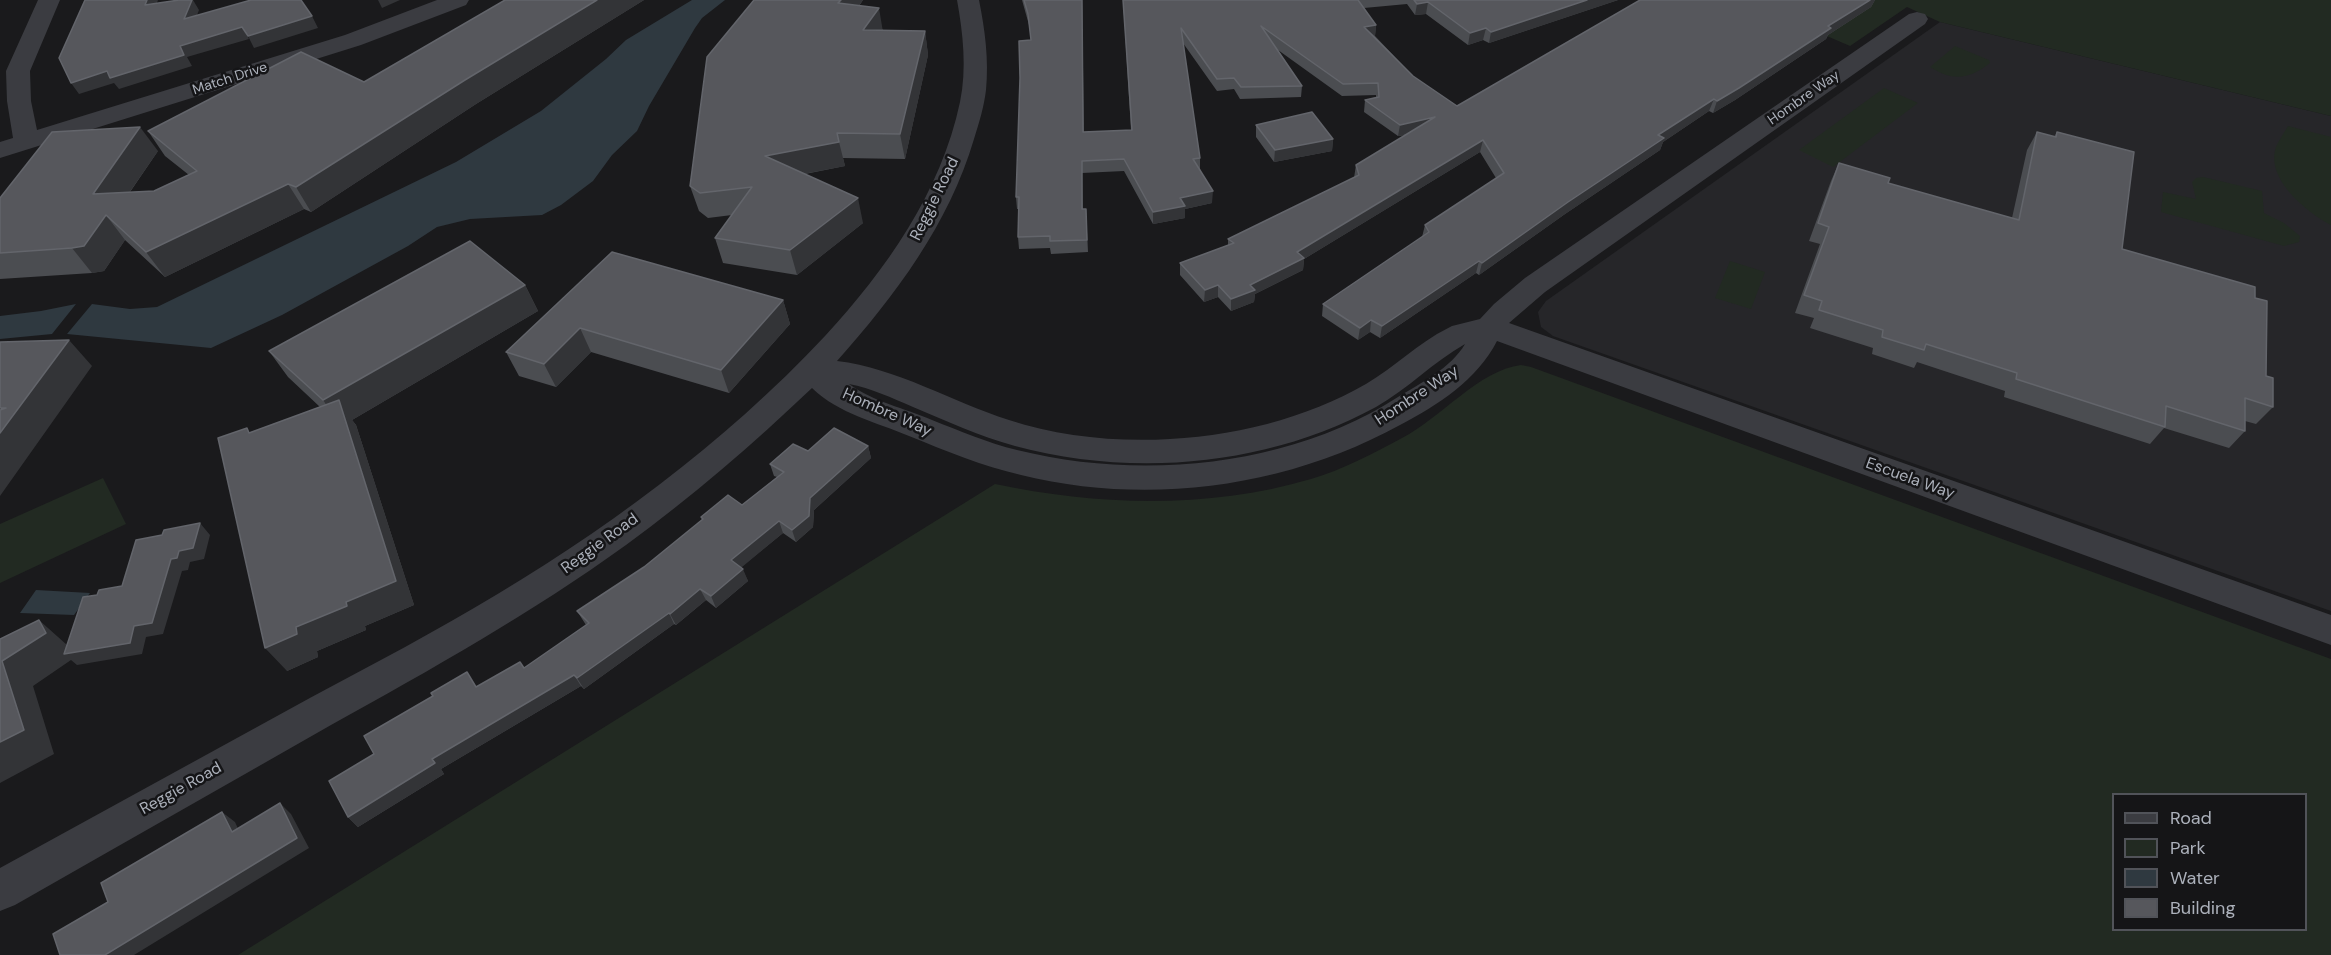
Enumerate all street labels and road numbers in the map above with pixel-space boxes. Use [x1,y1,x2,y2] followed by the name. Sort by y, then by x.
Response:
[191,59,269,99] street label: Match Drive
[1765,67,1843,129] street label: Hombre Way
[907,154,963,244] street label: Reggie Road
[1372,362,1462,430] street label: Hombre Way
[839,385,935,441] street label: Hombre Way
[1863,454,1957,504] street label: Escuela Way
[558,510,642,578] street label: Reggie Road
[137,759,225,819] street label: Reggie Road

